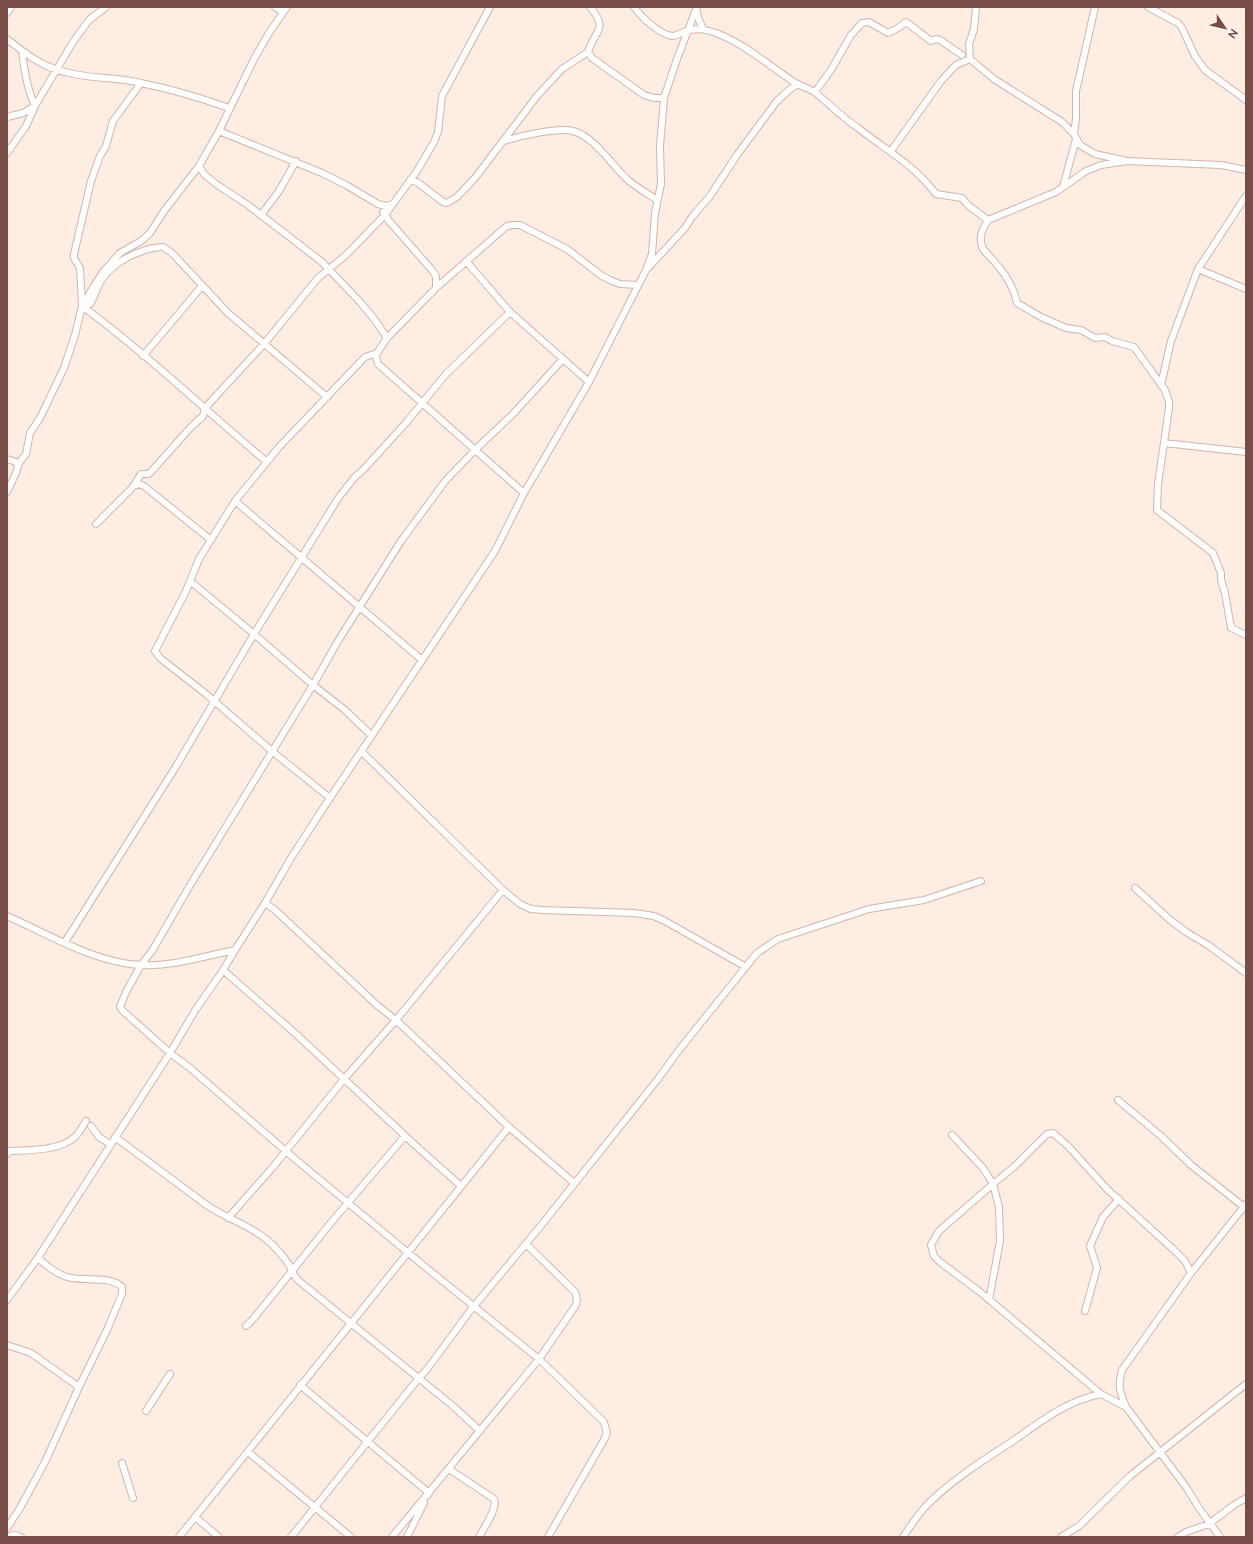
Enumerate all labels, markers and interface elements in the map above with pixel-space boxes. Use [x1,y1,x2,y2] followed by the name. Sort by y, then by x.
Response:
[1205,8,1245,48] north arrow
[1225,26,1241,41] text: N

